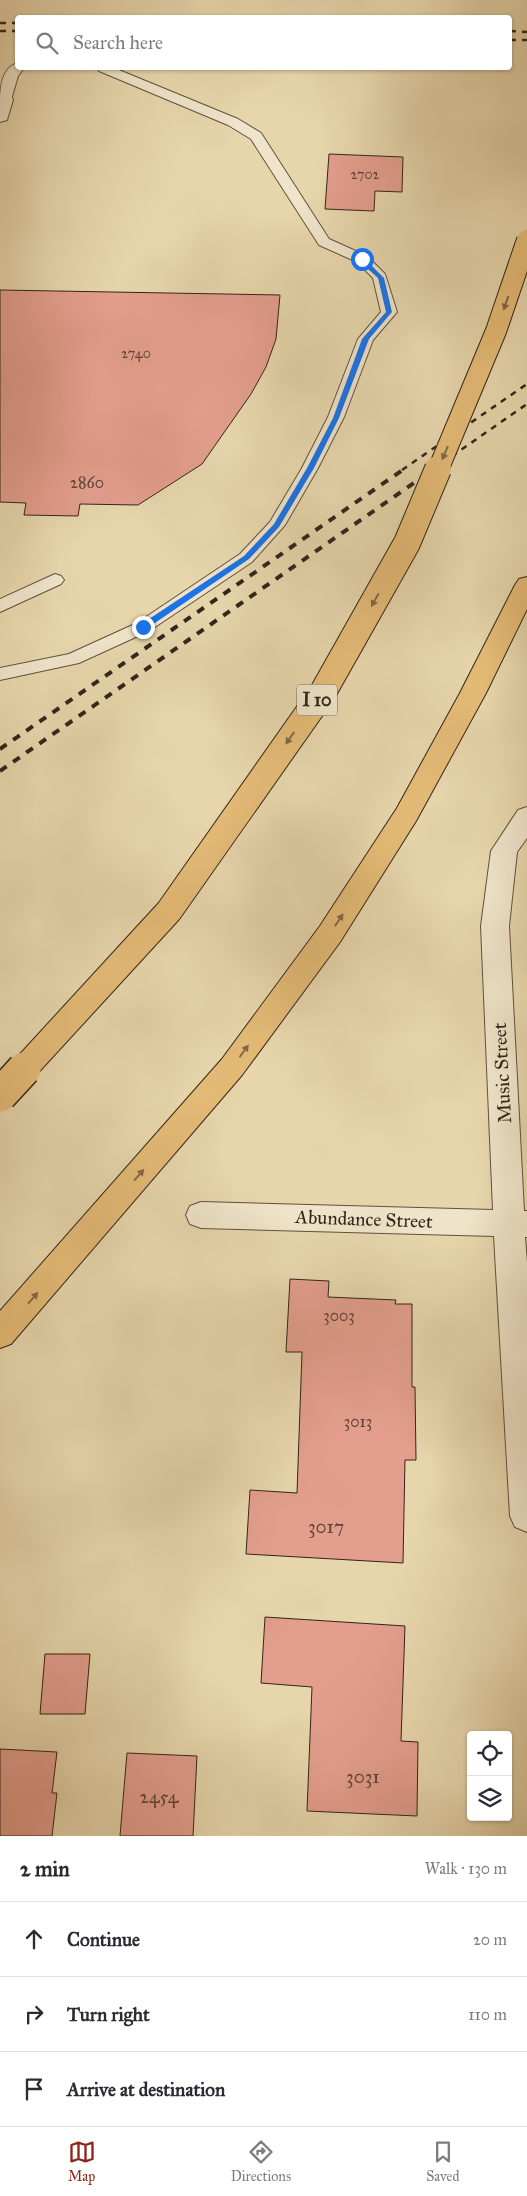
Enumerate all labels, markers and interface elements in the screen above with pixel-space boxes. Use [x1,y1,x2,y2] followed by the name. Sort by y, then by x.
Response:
[15,15,512,70] search box
[33,29,61,57] icon: search
[73,31,163,54] text: Search here
[350,166,380,183] house number: 2702
[351,248,374,271] route start
[502,296,510,311] one-way arrow
[121,345,151,362] house number: 2740
[440,446,448,461] one-way arrow
[70,473,104,492] house number: 2860
[371,593,379,607] one-way arrow
[132,616,155,639] route end
[297,684,337,716] road number: I 10
[285,732,295,745] one-way arrow
[335,913,344,926] one-way arrow
[488,1022,516,1124] street label: Music Street
[239,1044,249,1058] one-way arrow
[133,1169,144,1181] one-way arrow
[294,1205,433,1233] street label: Abundance Street
[27,1293,39,1305] one-way arrow
[323,1306,355,1325] house number: 3003
[344,1412,372,1431] house number: 3013
[308,1515,344,1538] house number: 3017
[467,1731,512,1821] map controls
[467,1731,512,1776] button: locate
[346,1765,380,1788] house number: 3031
[467,1776,512,1821] button: layers
[140,1785,179,1808] house number: 2454
[20,1856,70,1882] text: 2 min
[425,1859,507,1878] text: Walk · 130 m
[20,1925,48,1953] icon: ahead
[67,1928,140,1951] text: Continue
[473,1930,507,1949] text: 20 m
[20,2000,48,2028] icon: right
[67,2003,150,2026] text: Turn right
[468,2005,507,2024] text: 110 m
[20,2075,48,2103] icon: arrive
[67,2078,225,2101] text: Arrive at destination
[68,2138,96,2185] tab: Map
[231,2138,291,2185] tab: Directions
[426,2138,459,2185] tab: Saved

